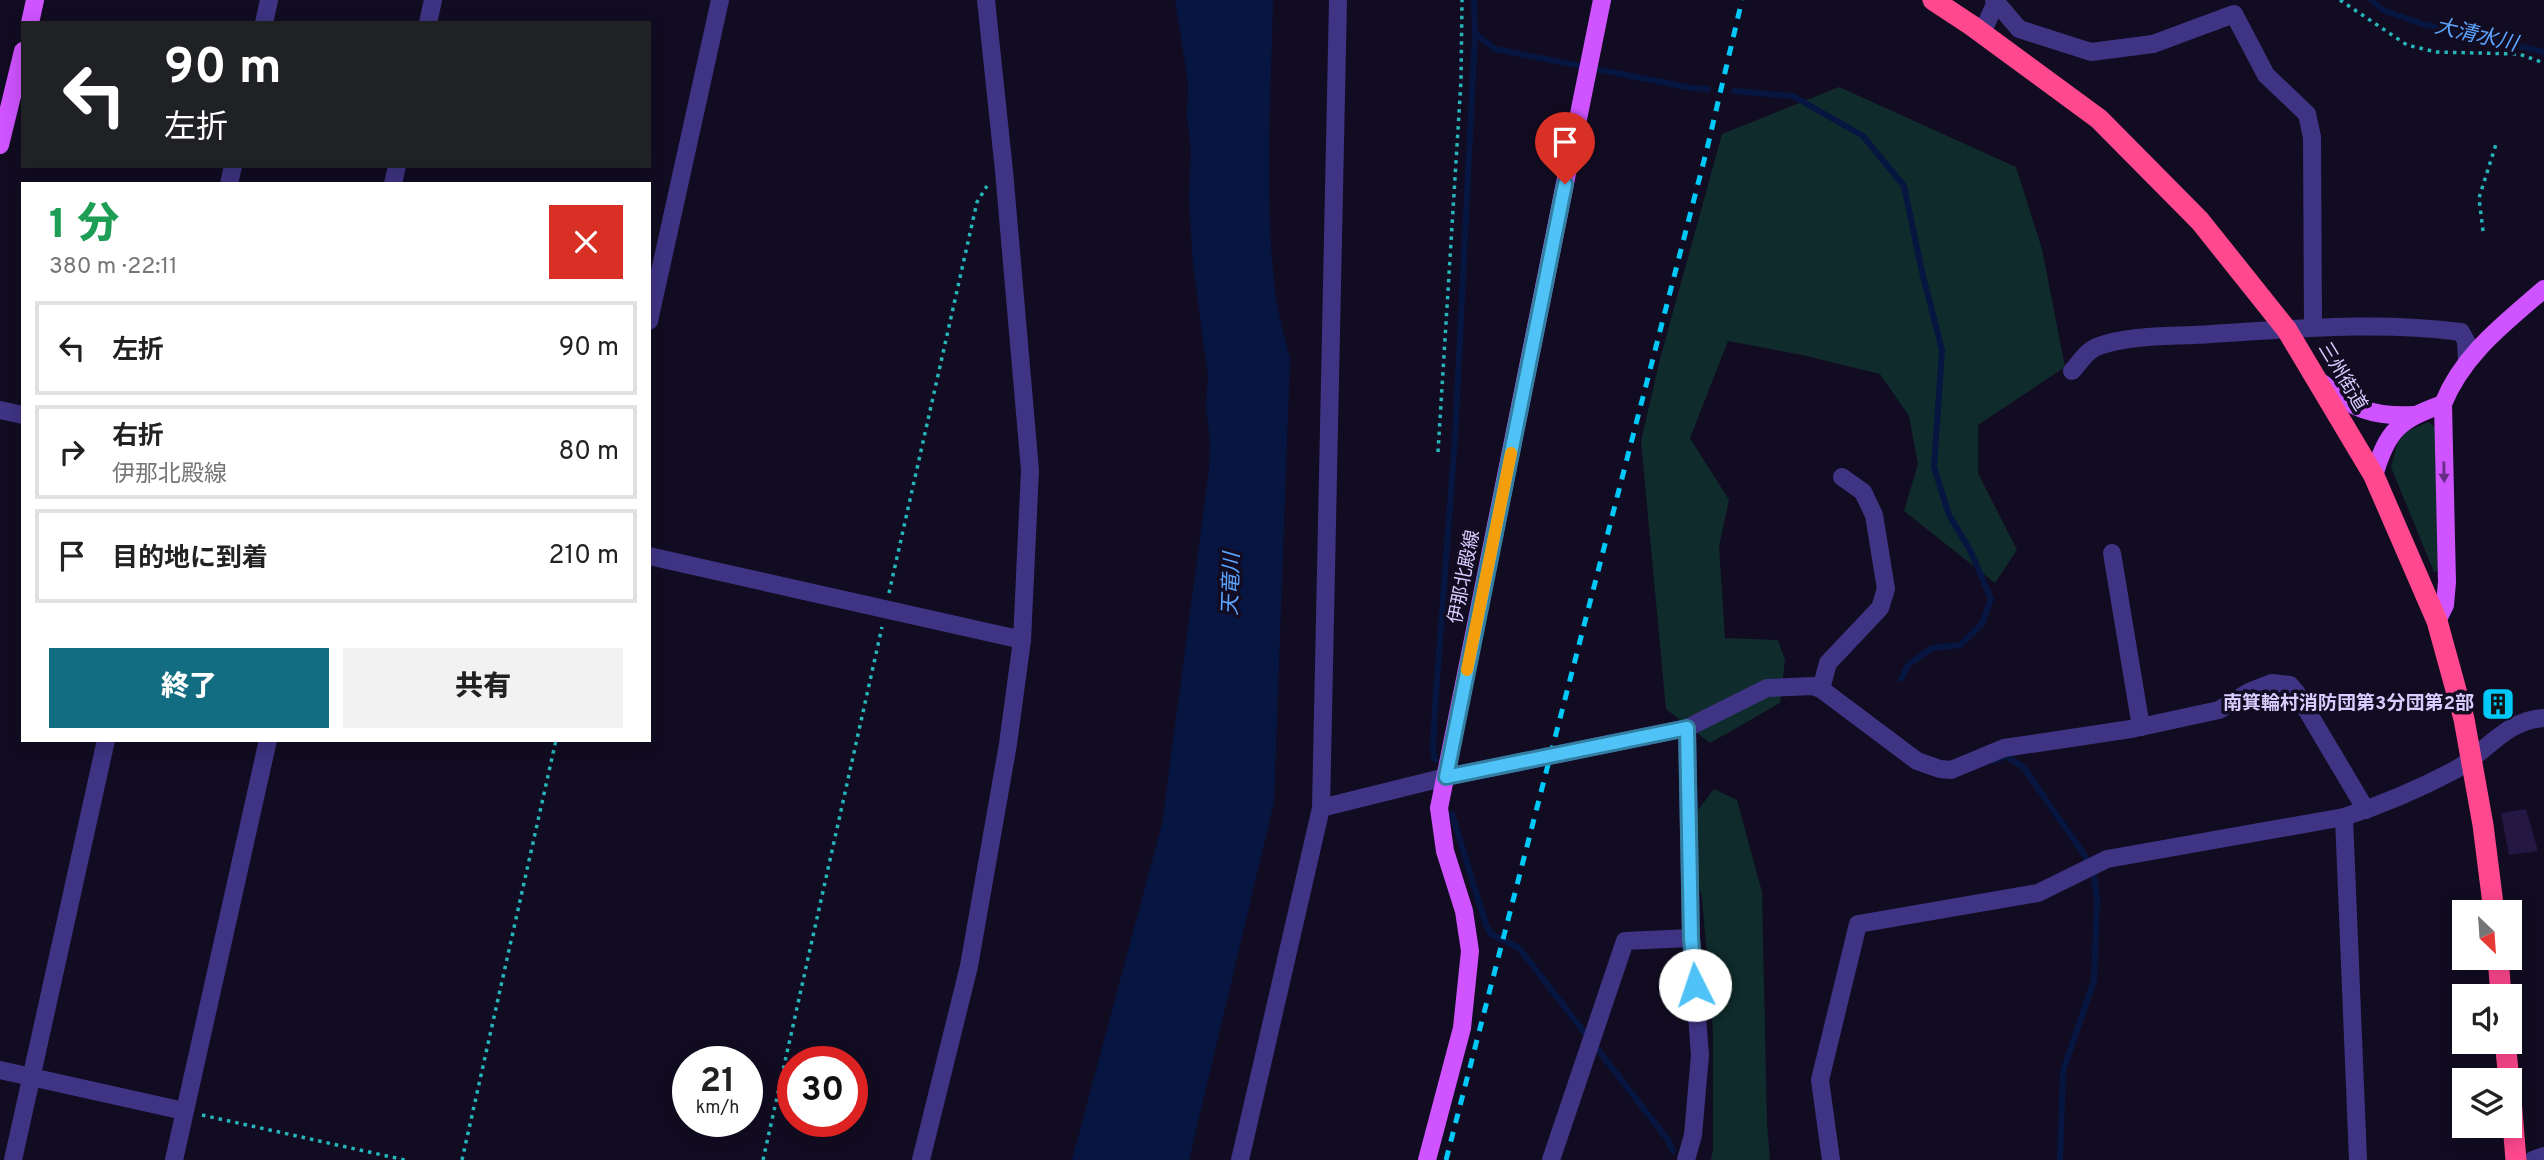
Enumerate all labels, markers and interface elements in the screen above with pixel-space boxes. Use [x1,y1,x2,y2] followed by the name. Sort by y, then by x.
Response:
[2432,13,2522,59] water label: 大清水川
[164,39,282,101] text: 90 m
[49,49,140,140] icon: left
[164,109,228,149] text: 左折
[1535,112,1595,184] pin
[1546,123,1584,161] icon: arrive
[49,200,119,253] text: 1 分
[549,205,623,279] button: close
[49,253,178,282] text: 380 m · 22:11
[53,329,91,367] icon: left
[559,332,619,365] text: 90 m
[112,335,164,368] text: 左折
[2312,338,2372,416] street label: 三州街道
[112,421,164,454] text: 右折
[53,433,91,471] icon: right
[559,436,619,469] text: 80 m
[112,461,227,490] text: 伊那北殿線
[2439,461,2450,483] one-way arrow
[1444,528,1486,626] street label: 伊那北殿線
[53,537,91,575] icon: arrive
[549,540,619,573] text: 210 m
[112,543,268,576] text: 目的地に到着
[1217,550,1247,616] water label: 天竜川
[49,648,329,728] button: 終了
[343,648,623,728] button: 共有
[2479,685,2517,723] building icon: 南箕輪村消防団第3分団第2部
[2223,692,2474,716] place label: 南箕輪村消防団第3分団第2部
[2452,900,2522,970] north arrow
[2452,900,2522,1138] map controls
[1658,948,1732,1022] position arrow
[2452,984,2522,1054] button: sound
[777,1046,868,1137] speed limit sign: 30
[700,1060,735,1104] text: 21
[2452,1068,2522,1138] button: layers
[696,1097,739,1120] text: km/h

